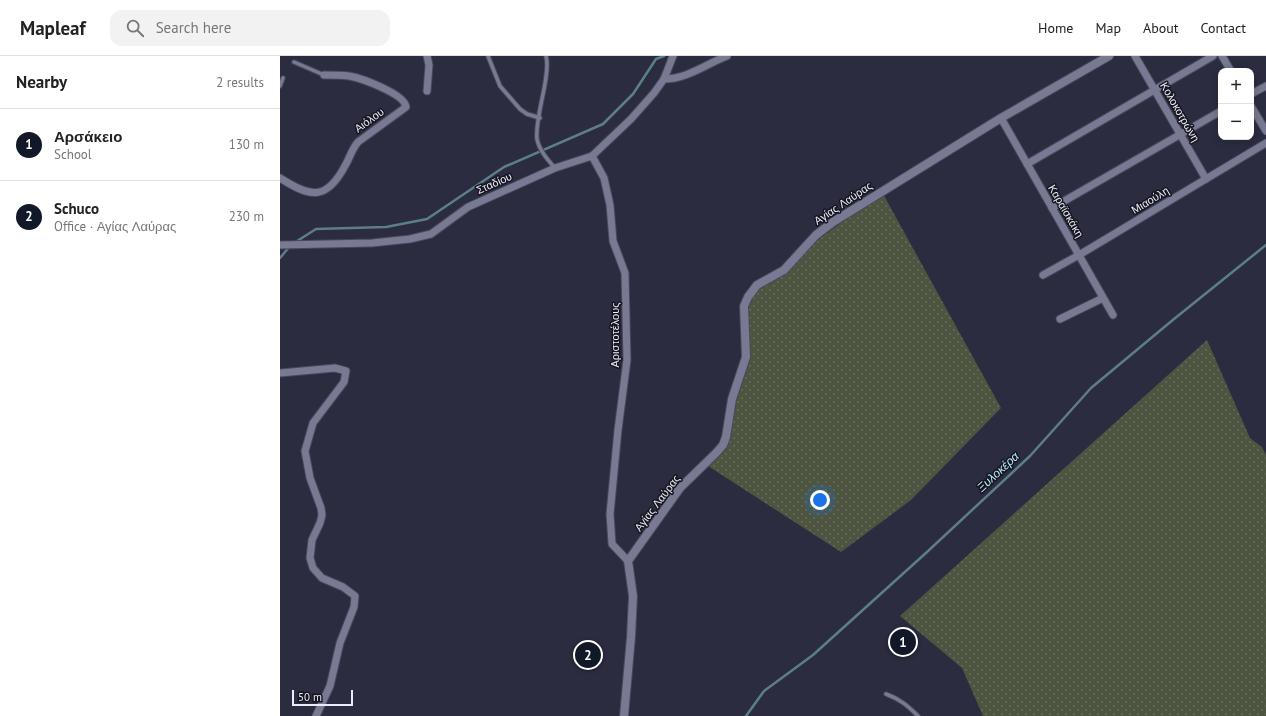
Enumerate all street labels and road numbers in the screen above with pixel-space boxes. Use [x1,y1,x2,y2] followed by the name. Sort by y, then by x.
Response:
[1157,80,1203,144] street label: Κολοκοτρώνη
[351,105,387,135] street label: Αιόλου
[474,169,514,197] street label: Σταδίου
[811,178,875,228] street label: Αγίας Λαύρας
[1045,182,1087,240] street label: Καραϊσκάκη
[1129,183,1171,217] street label: Μιαούλη
[608,303,622,368] street label: Αριστοτέλους
[631,472,683,534] street label: Αγίας Λαύρας

